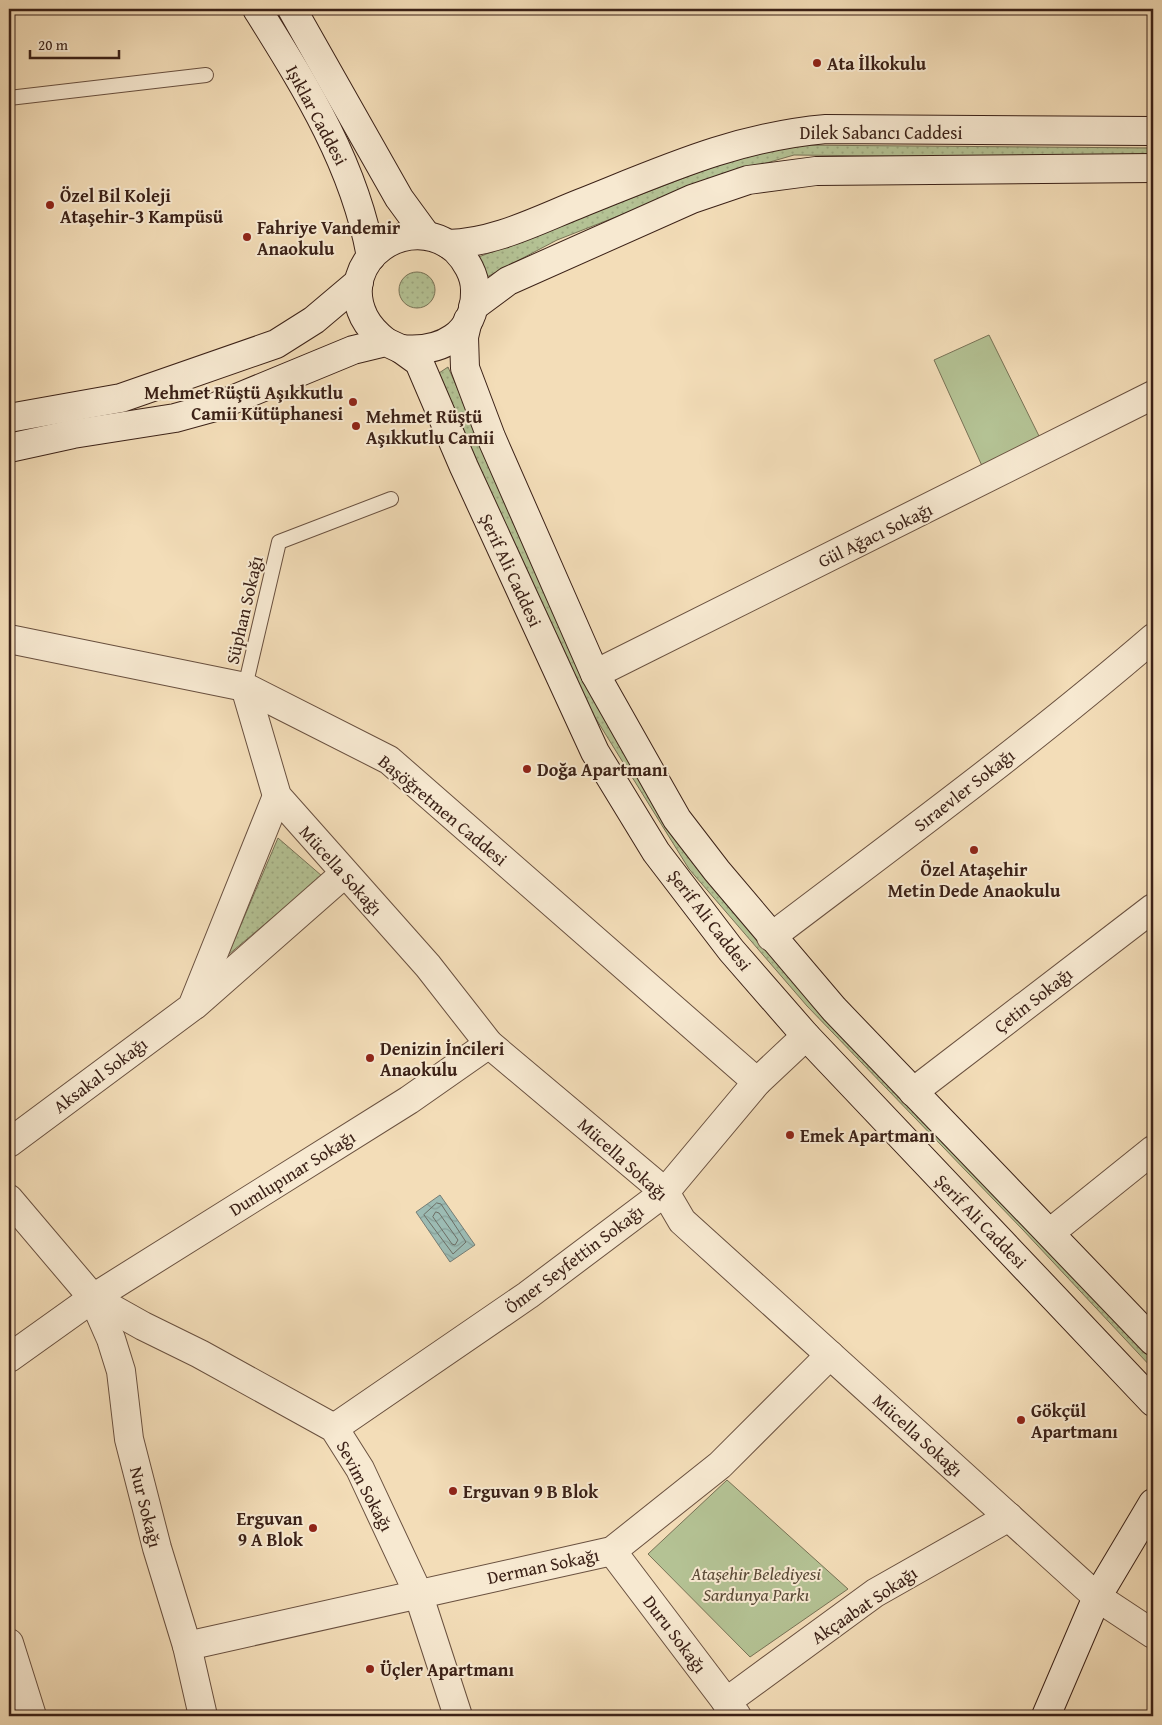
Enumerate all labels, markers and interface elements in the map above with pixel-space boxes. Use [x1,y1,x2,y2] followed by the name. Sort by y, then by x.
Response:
[30,28,119,60] scale bar
[38,34,69,55] text: 20 m
[827,50,927,77] place label: Ata İlkokulu
[811,57,823,69] marker: Ata İlkokulu
[279,60,355,170] street label: Işıklar Caddesi
[800,119,962,146] street label: Dilek Sabancı Caddesi
[60,182,224,230] place label: Özel Bil Koleji Ataşehir-3 Kampüsü
[44,199,56,211] marker: Özel Bil Koleji Ataşehir-3 Kampüsü
[257,214,401,262] place label: Fahriye Vandemir Anaokulu
[241,231,253,243] marker: Fahriye Vandemir Anaokulu
[144,379,344,427] place label: Mehmet Rüştü Aşıkkutlu Camii Kütüphanesi
[347,396,359,408] marker: Mehmet Rüştü Aşıkkutlu Camii Kütüphanesi
[366,403,495,451] place label: Mehmet Rüştü Aşıkkutlu Camii
[350,420,362,432] marker: Mehmet Rüştü Aşıkkutlu Camii
[813,496,937,574] street label: Gül Ağacı Sokağı
[473,509,549,631] street label: Şerif Ali Caddesi
[218,553,270,667] street label: Süphan Sokağı
[908,742,1020,838] street label: Sıraevler Sokağı
[373,748,513,872] street label: Başöğretmen Caddesi
[537,756,668,783] place label: Doğa Apartmanı
[521,763,533,775] marker: Doğa Apartmanı
[293,819,389,921] street label: Mücella Sokağı
[968,844,980,856] marker: Özel Ataşehir Metin Dede Anaokulu
[888,856,1061,904] place label: Özel Ataşehir Metin Dede Anaokulu
[662,863,758,977] street label: Şerif Ali Caddesi
[988,961,1078,1039] street label: Çetin Sokağı
[47,1031,153,1119] street label: Aksakal Sokağı
[380,1035,505,1083] place label: Denizin İncileri Anaokulu
[364,1052,376,1064] marker: Denizin İncileri Anaokulu
[572,1111,674,1207] street label: Mücella Sokağı
[800,1122,935,1149] place label: Emek Apartmanı
[224,1123,360,1223] street label: Dumlupınar Sokağı
[784,1129,796,1141] marker: Emek Apartmanı
[929,1168,1033,1274] street label: Şerif Ali Caddesi
[499,1198,649,1320] street label: Ömer Seyfettin Sokağı
[867,1387,969,1483] street label: Mücella Sokağı
[1031,1397,1118,1445] place label: Gökçül Apartmanı
[1015,1414,1027,1426] marker: Gökçül Apartmanı
[330,1436,400,1536] street label: Sevim Sokağı
[123,1464,169,1550] street label: Nur Sokağı
[463,1478,599,1505] place label: Erguvan 9 B Blok
[447,1485,459,1497] marker: Erguvan 9 B Blok
[237,1505,304,1553] place label: Erguvan 9 A Blok
[307,1522,319,1534] marker: Erguvan 9 A Blok
[485,1541,601,1591] street label: Derman Sokağı
[806,1559,922,1651] street label: Akçaabat Sokağı
[690,1560,821,1608] park label: Ataşehir Belediyesi Sardunya Parkı
[637,1589,713,1679] street label: Duru Sokağı
[380,1656,514,1683] place label: Üçler Apartmanı
[364,1663,376,1675] marker: Üçler Apartmanı

